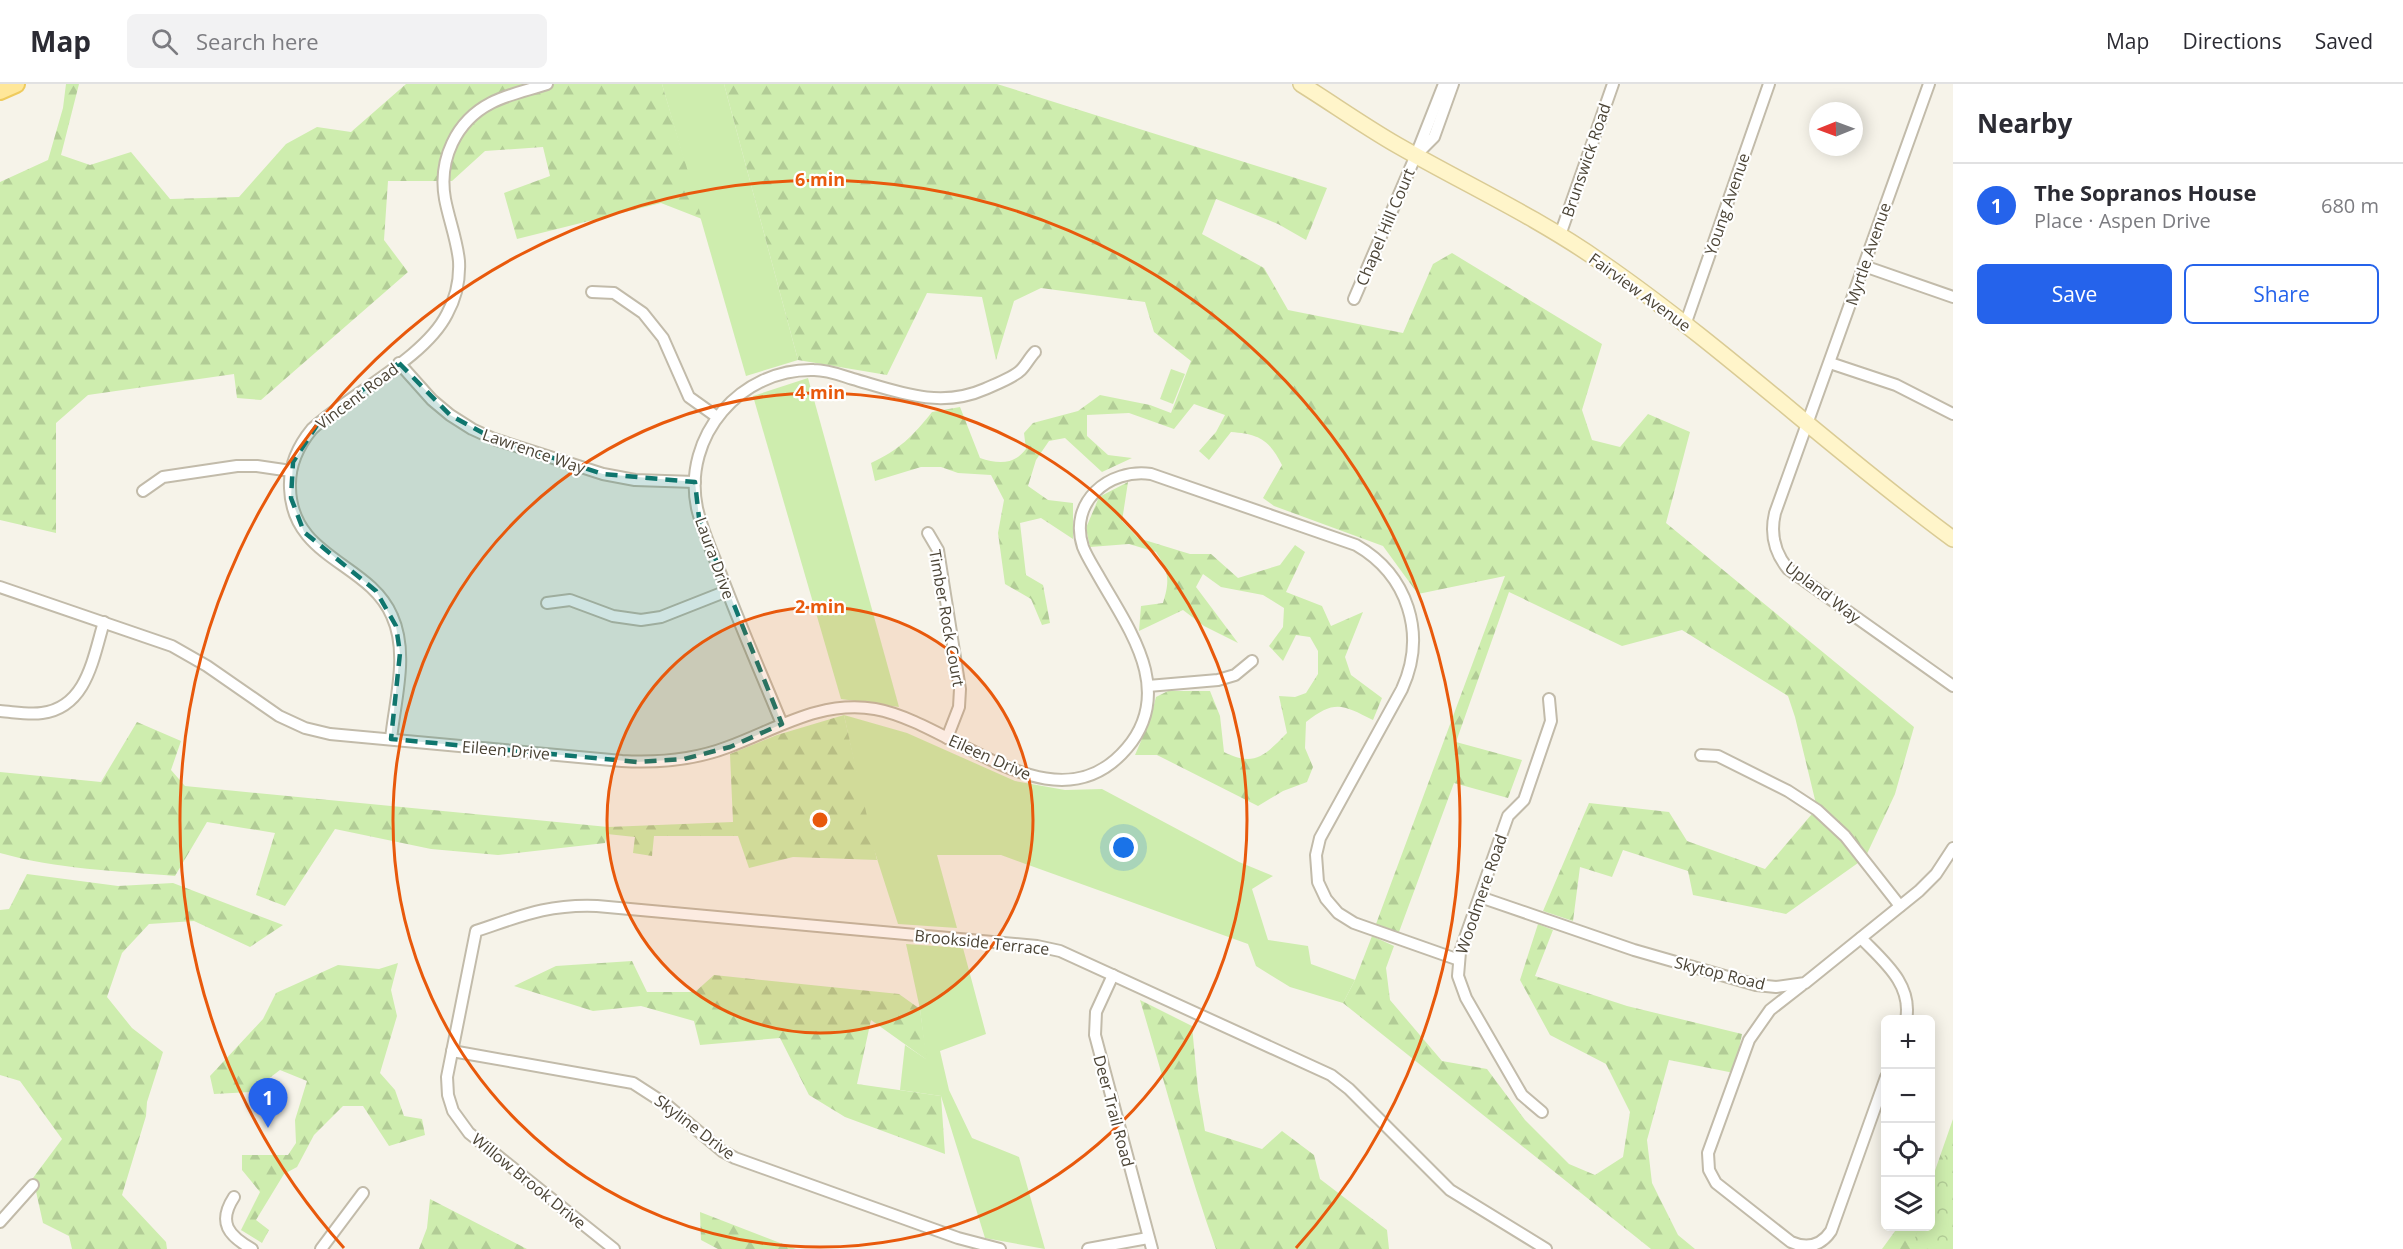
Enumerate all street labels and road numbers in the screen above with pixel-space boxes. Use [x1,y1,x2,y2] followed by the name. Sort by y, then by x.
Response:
[1556,100,1616,220] street label: Brunswick Road
[1699,150,1755,258] street label: Young Avenue
[1350,165,1420,289] street label: Chapel Hill Court
[1840,200,1896,308] street label: Myrtle Avenue
[1585,248,1695,336] street label: Fairview Avenue
[311,358,403,434] street label: Vincent Road
[480,423,589,479] street label: Lawrence Way
[690,514,740,602] street label: Laura Drive
[924,548,970,688] street label: Timber Rock Court
[1781,556,1866,628] street label: Upland Way
[945,729,1035,785] street label: Eileen Drive
[461,735,551,765] street label: Eileen Drive
[1450,831,1512,957] street label: Woodmere Road
[913,924,1051,960] street label: Brookside Terrace
[1672,951,1768,995] street label: Skytop Road
[1089,1053,1139,1169] street label: Deer Trail Road
[650,1090,740,1164] street label: Skyline Drive
[467,1128,591,1234] street label: Willow Brook Drive

